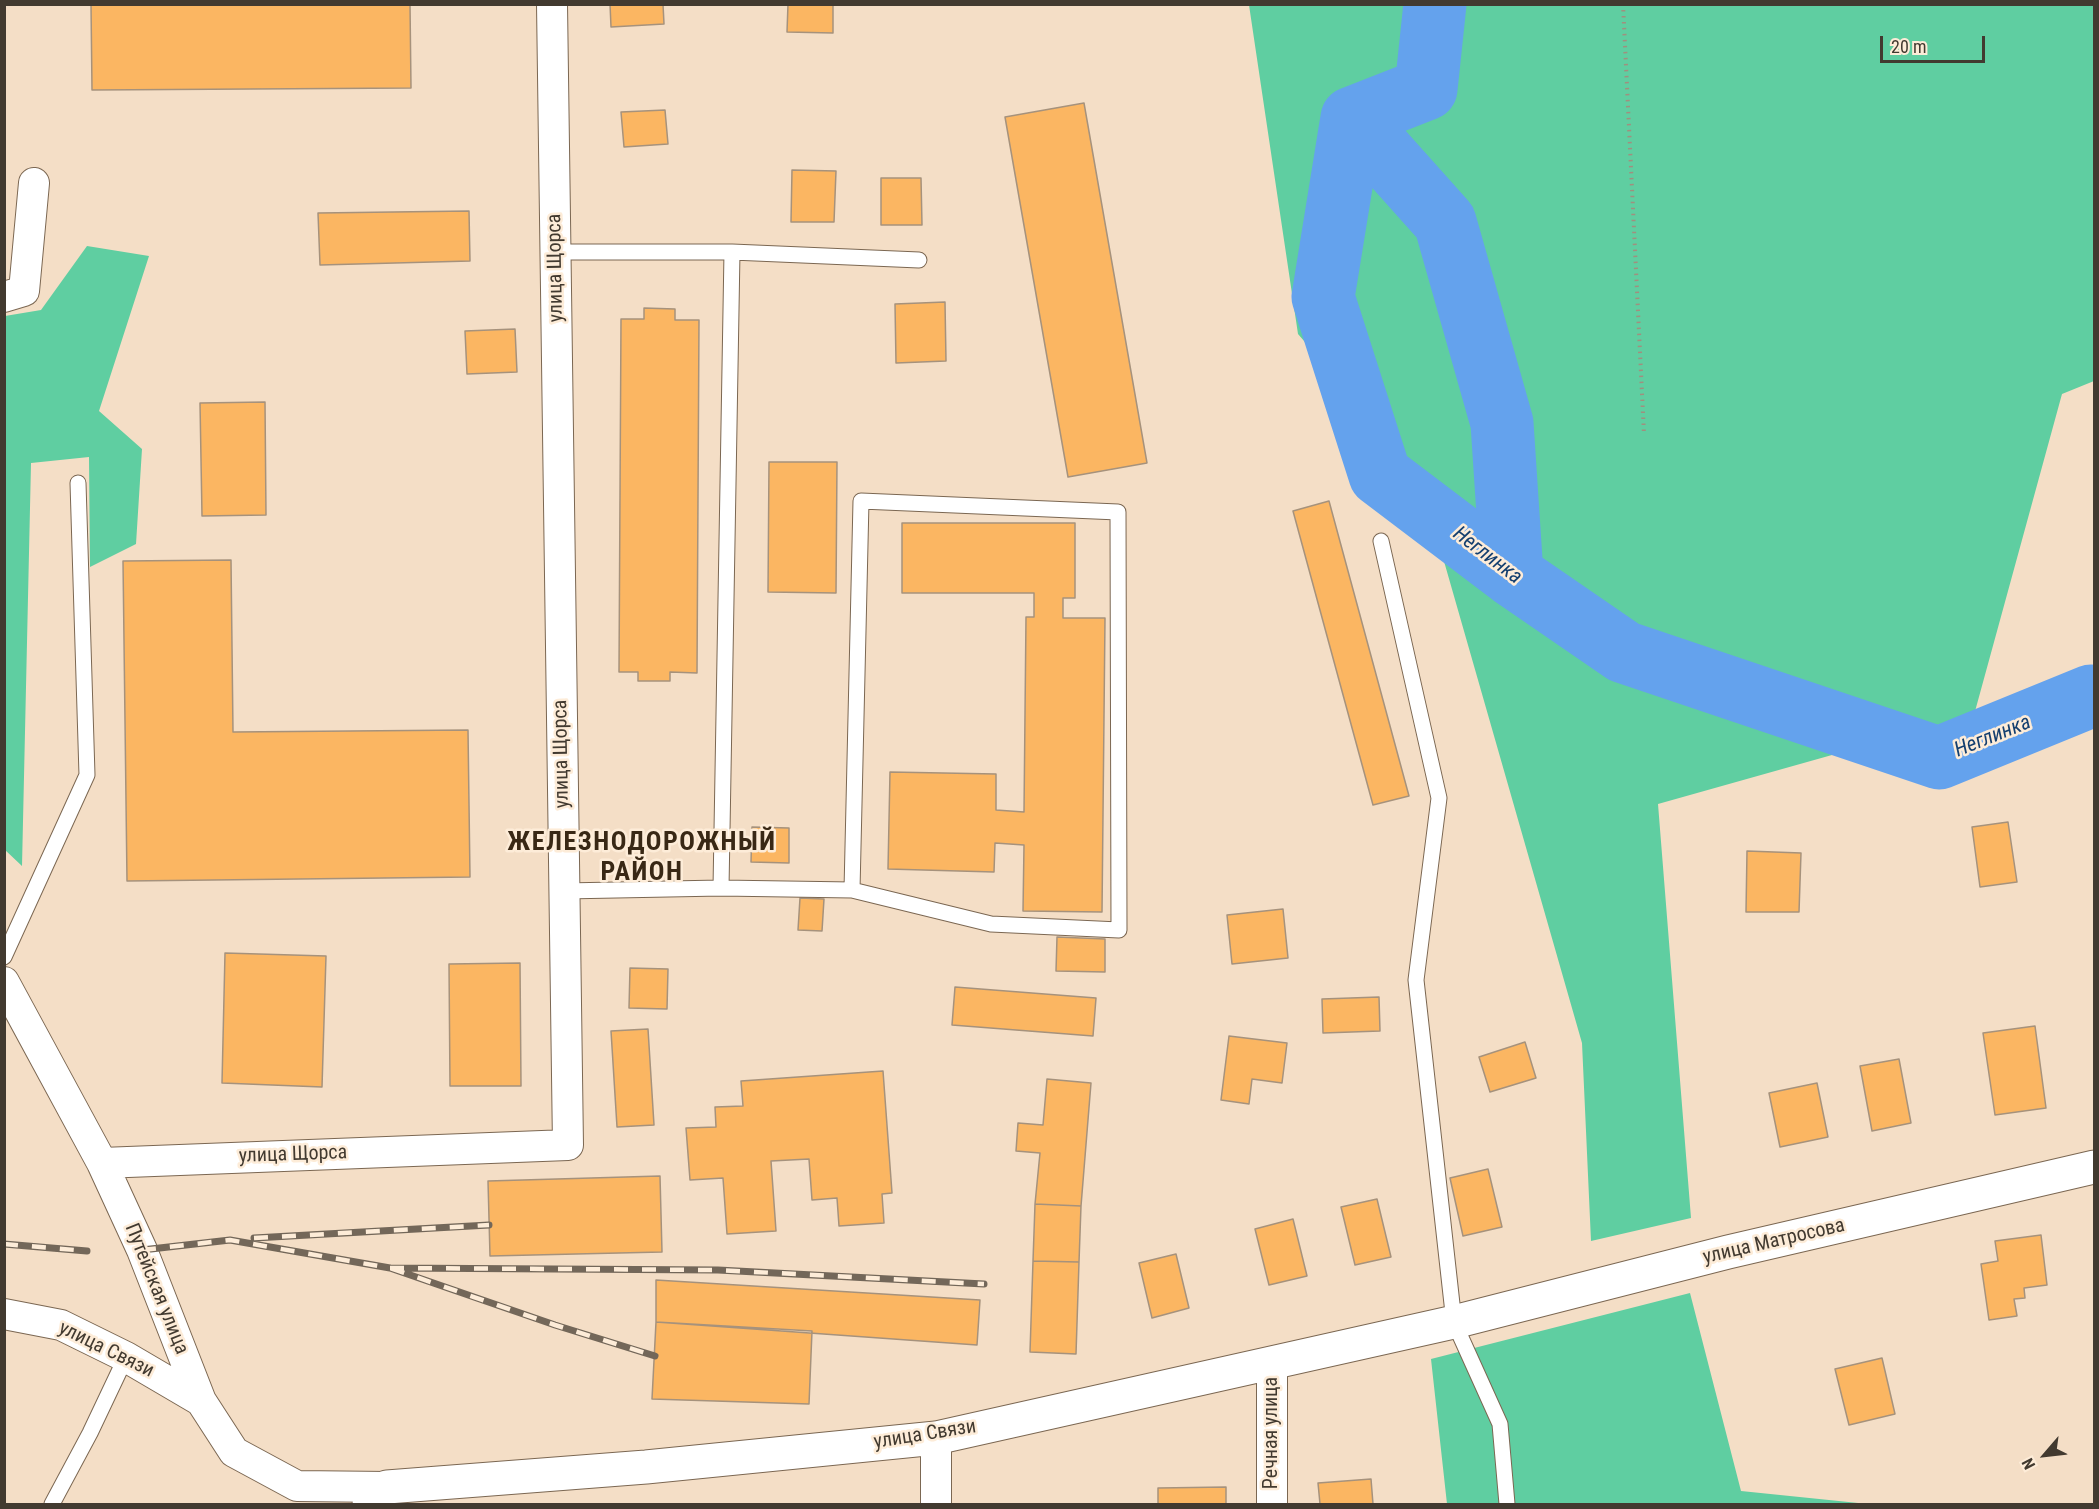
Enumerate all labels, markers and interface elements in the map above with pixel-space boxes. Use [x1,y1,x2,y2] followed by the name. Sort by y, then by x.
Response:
[1883,24,1988,62] scale bar
[1891,36,1926,57] text: 20 m
[543,214,569,322] street label: улица Щорса
[1447,522,1527,590] water label: Неглинка
[549,700,575,808] street label: улица Щорса
[1951,710,2035,764] water label: Неглинка
[507,827,777,888] district label: ЖЕЛЕЗНОДОРОЖНЫЙ РАЙОН
[238,1141,348,1169] street label: улица Щорса
[1701,1214,1847,1270] street label: улица Матросова
[119,1220,193,1358] street label: Путейская улица
[54,1317,158,1383] street label: улица Связи
[1260,1377,1284,1489] street label: Речная улица
[872,1415,978,1455] street label: улица Связи
[2015,1425,2075,1485] north arrow
[2018,1455,2039,1472] text: N

